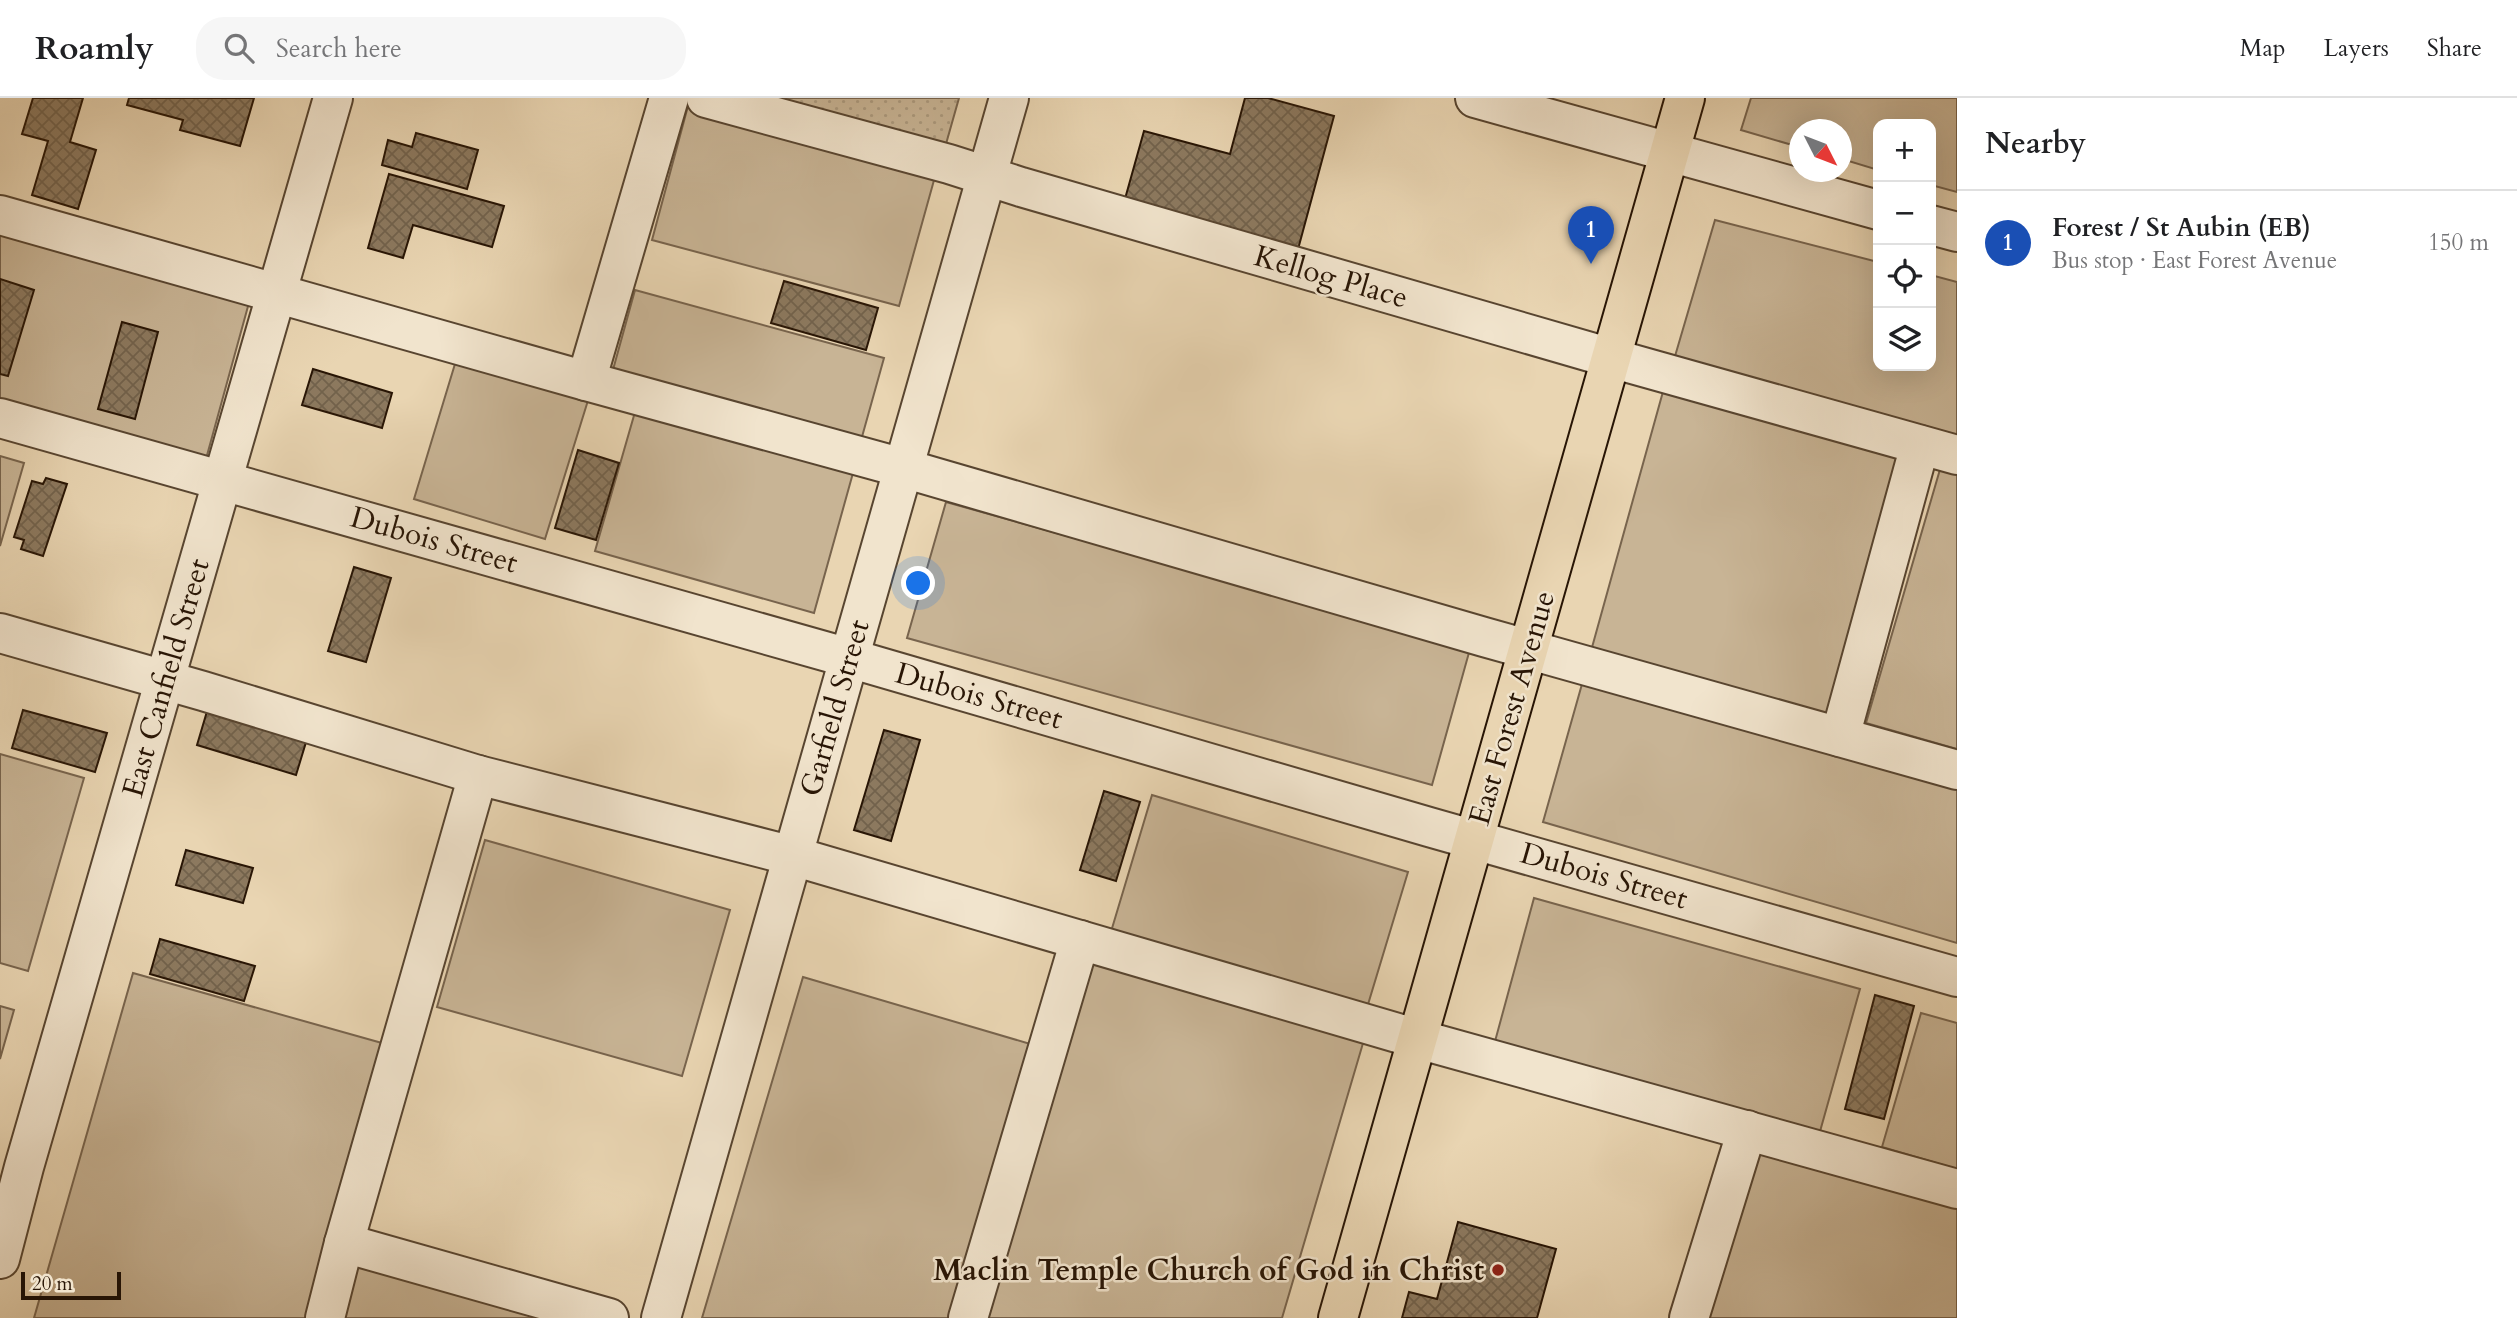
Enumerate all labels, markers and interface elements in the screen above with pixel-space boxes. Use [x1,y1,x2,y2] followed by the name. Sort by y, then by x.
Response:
[196,17,686,80] search box
[35,26,154,71] text: Roamly
[220,29,258,67] icon: search
[276,31,402,66] text: Search here
[2240,32,2286,65] text: Map
[2324,32,2389,65] text: Layers
[2427,32,2482,65] text: Share
[1789,119,1852,182] north arrow
[1873,119,1936,371] map controls
[1873,119,1936,182] button: +
[1985,123,2086,164] text: Nearby
[1873,182,1936,245] button: −
[1568,206,1614,264] pin: 1
[2052,210,2311,245] text: Forest / St Aubin (EB)
[2002,227,2014,258] text: 1
[2428,227,2489,258] text: 150 m
[1249,236,1413,318] street label: Kellog Place
[1873,245,1936,308] button: locate
[2052,245,2337,276] text: Bus stop · East Forest Avenue
[1873,308,1936,371] button: layers
[346,497,523,584] street label: Dubois Street
[112,553,220,802] street label: East Canfield Street
[901,566,935,600] your location
[1459,586,1565,830] street label: East Forest Avenue
[790,614,880,801] street label: Garfield Street
[891,653,1068,740] street label: Dubois Street
[1516,833,1693,920] street label: Dubois Street
[933,1250,1484,1291] place label: Maclin Temple Church of God in Christ
[1490,1262,1506,1278] marker: Maclin Temple Church of God in Christ
[21,1269,121,1301] scale bar
[32,1271,73,1297] text: 20 m

